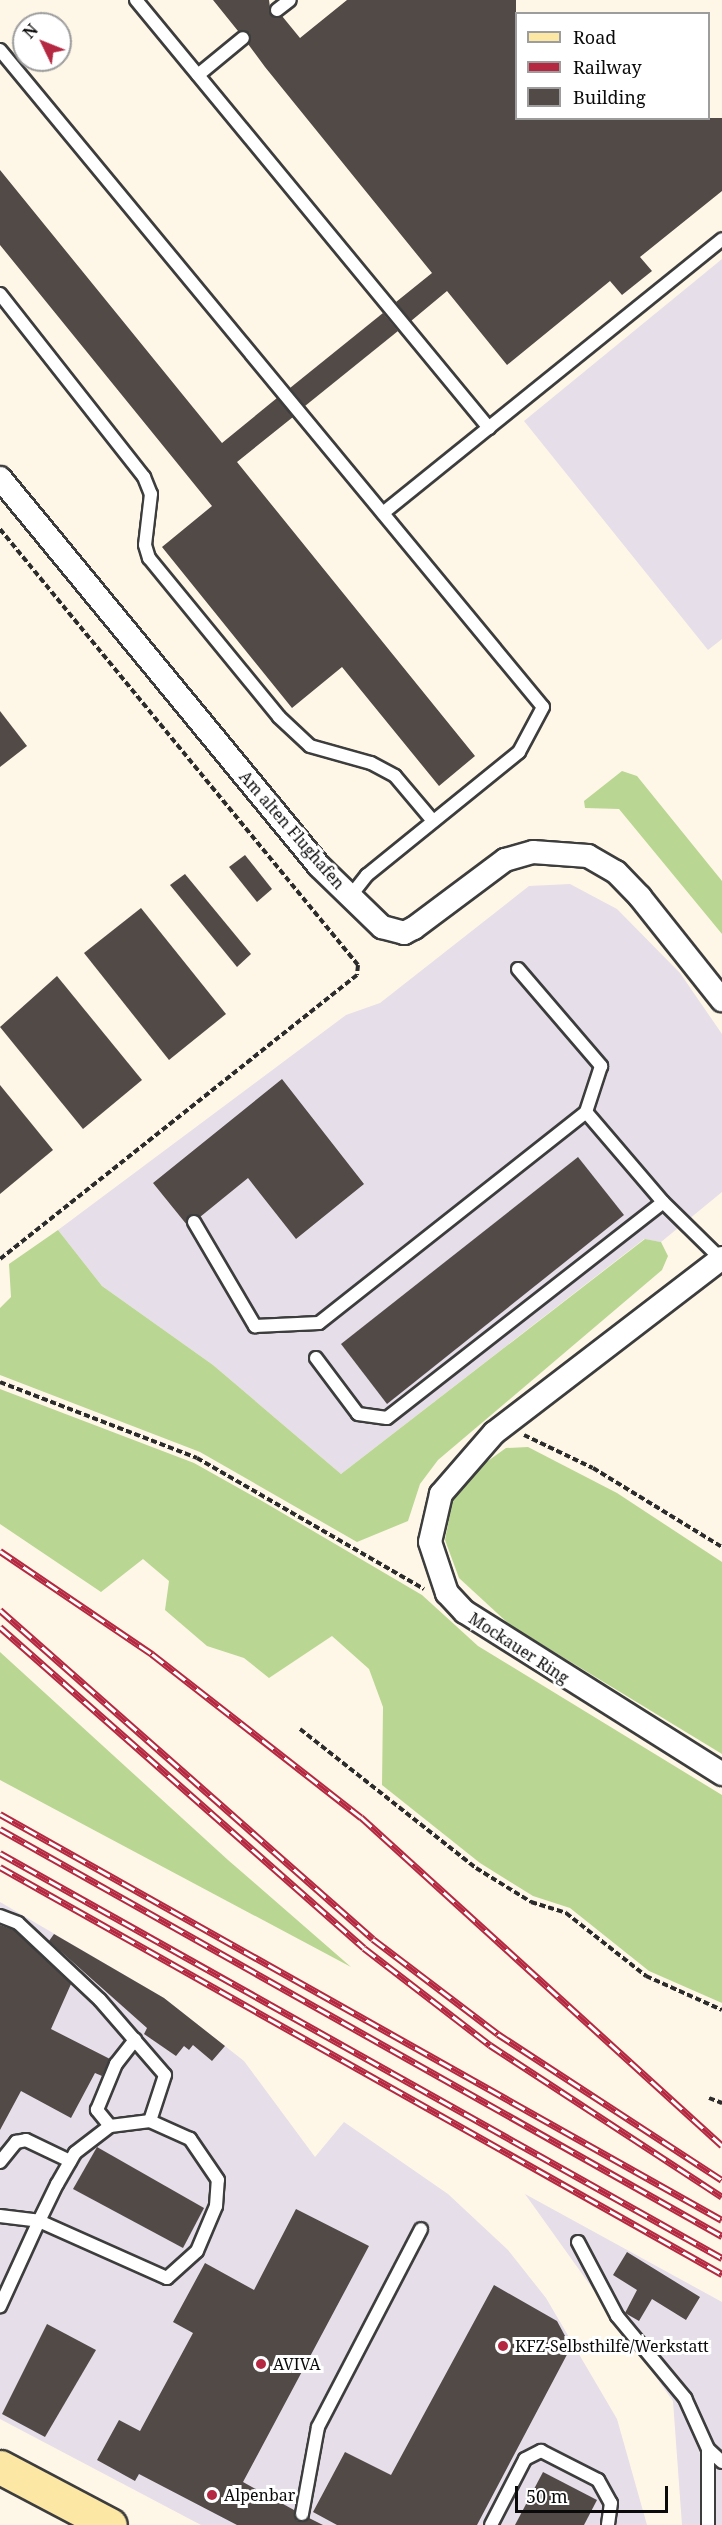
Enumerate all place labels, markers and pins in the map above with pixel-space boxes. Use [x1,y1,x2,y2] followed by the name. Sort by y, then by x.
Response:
[515,2336,709,2356] place label: KFZ-Selbsthilfe/Werkstatt
[496,2339,510,2353] marker: KFZ-Selbsthilfe/Werkstatt
[273,2354,320,2374] place label: AVIVA
[254,2357,268,2371] marker: AVIVA
[224,2485,295,2505] place label: Alpenbar
[205,2488,219,2502] marker: Alpenbar

